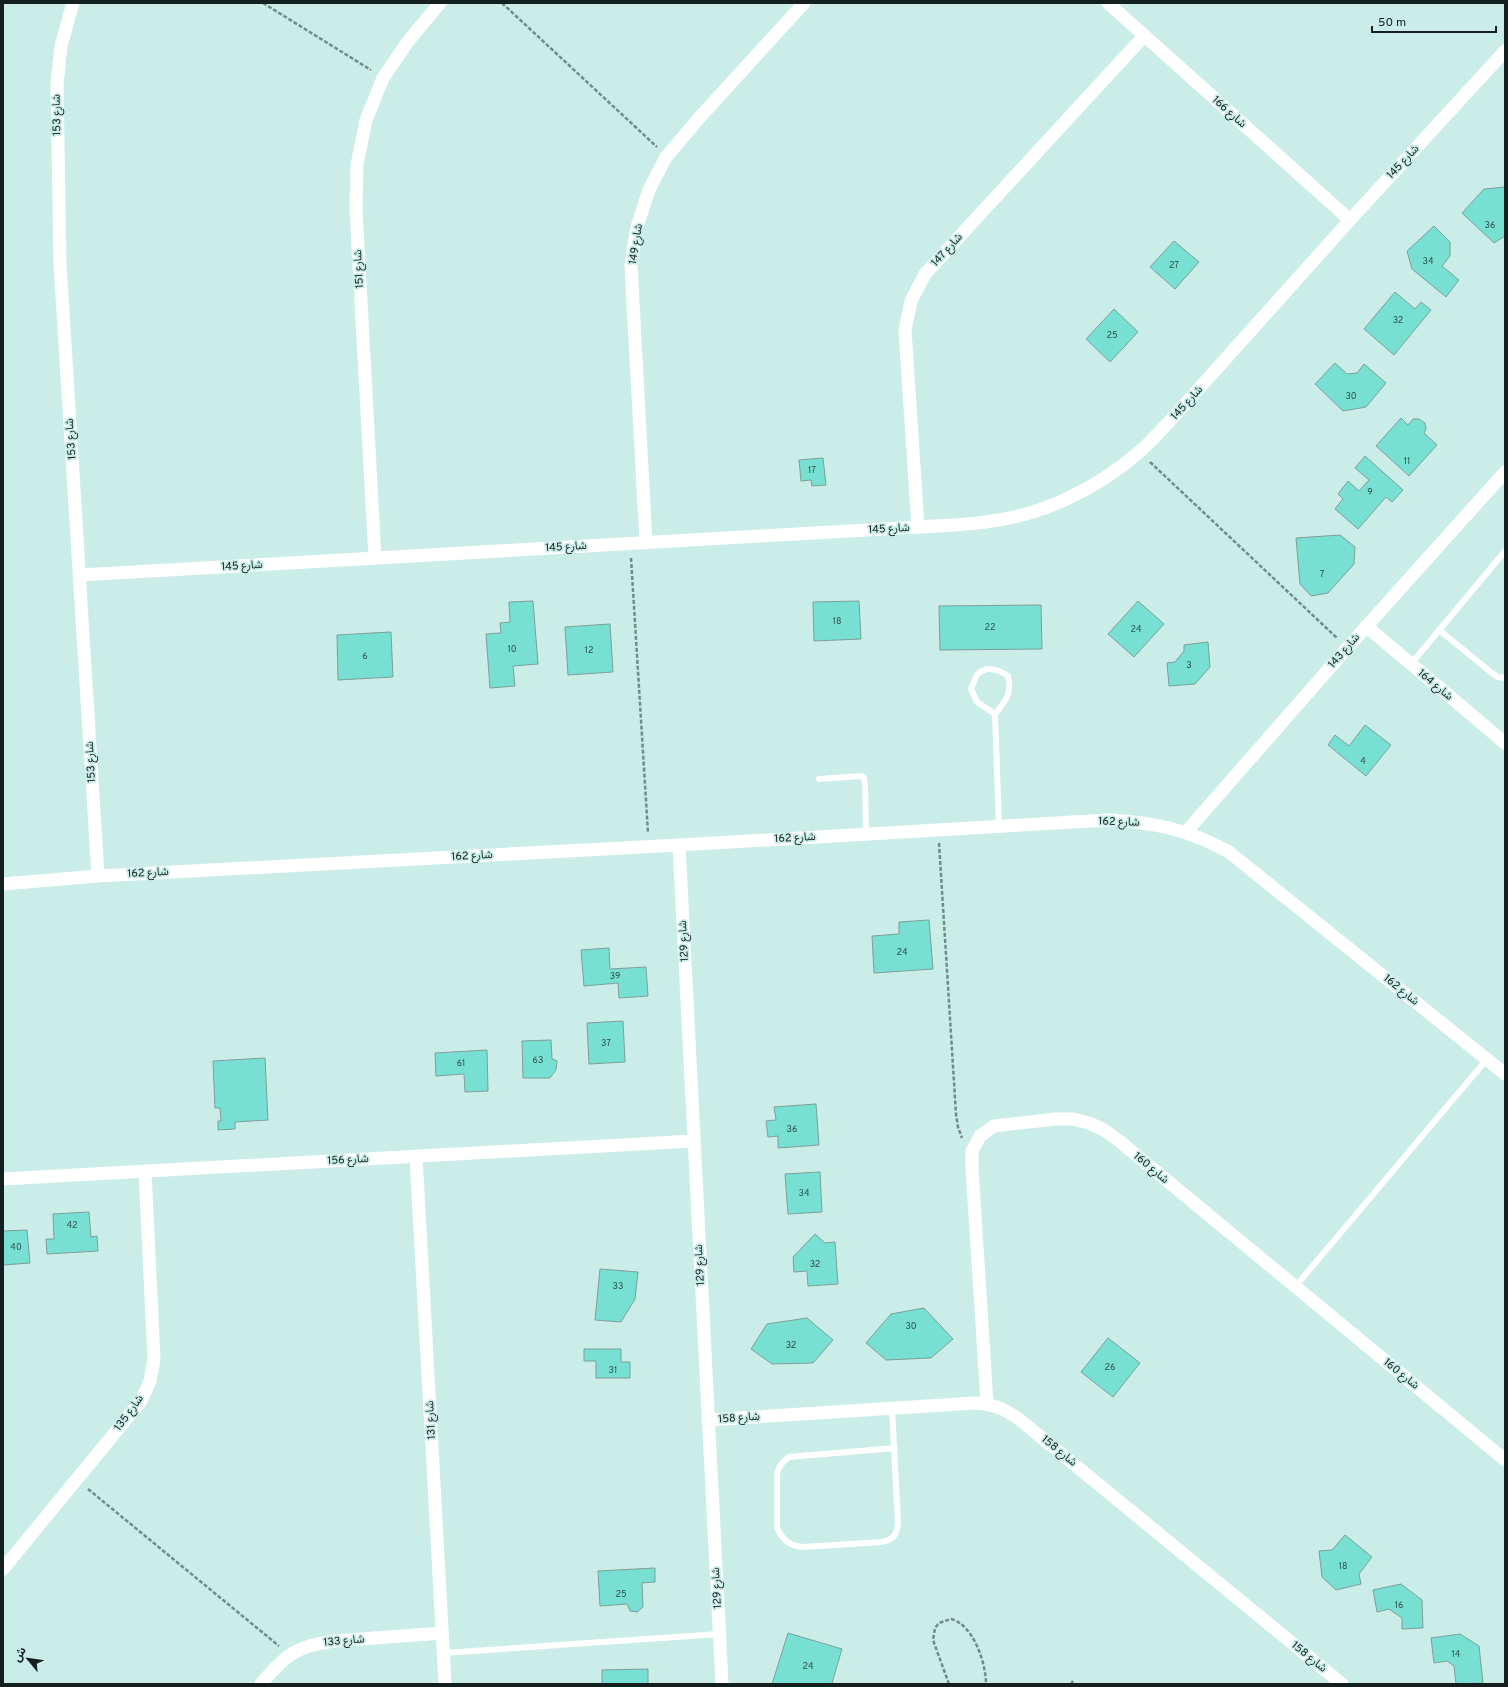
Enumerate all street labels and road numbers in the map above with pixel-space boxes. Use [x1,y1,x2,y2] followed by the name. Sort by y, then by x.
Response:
[1209,93,1249,131] street label: شارع 166
[50,94,64,136] street label: شارع 153
[1384,142,1423,182] street label: شارع 145
[626,222,646,265] street label: شارع 149
[928,230,966,270] street label: شارع 147
[351,249,367,289] street label: شارع 151
[1168,383,1206,423] street label: شارع 145
[63,417,79,460] street label: شارع 153
[868,521,910,537] street label: شارع 145
[545,539,587,555] street label: شارع 145
[221,558,263,574] street label: شارع 145
[1325,631,1363,671] street label: شارع 143
[1415,666,1456,704] street label: شارع 164
[83,740,99,783] street label: شارع 153
[1098,814,1140,830] street label: شارع 162
[774,830,816,846] street label: شارع 162
[451,848,493,864] street label: شارع 162
[127,865,169,881] street label: شارع 162
[676,920,692,962] street label: شارع 129
[1380,972,1422,1009] street label: شارع 162
[1131,1149,1172,1187] street label: شارع 160
[327,1152,369,1168] street label: شارع 156
[692,1244,708,1286] street label: شارع 129
[1380,1355,1422,1393] street label: شارع 160
[111,1392,147,1434] street label: شارع 135
[423,1400,439,1440] street label: شارع 131
[718,1410,761,1426] street label: شارع 158
[1038,1432,1080,1470] street label: شارع 158
[709,1567,725,1609] street label: شارع 129
[323,1632,366,1650] street label: شارع 133
[1288,1638,1330,1676] street label: شارع 158

